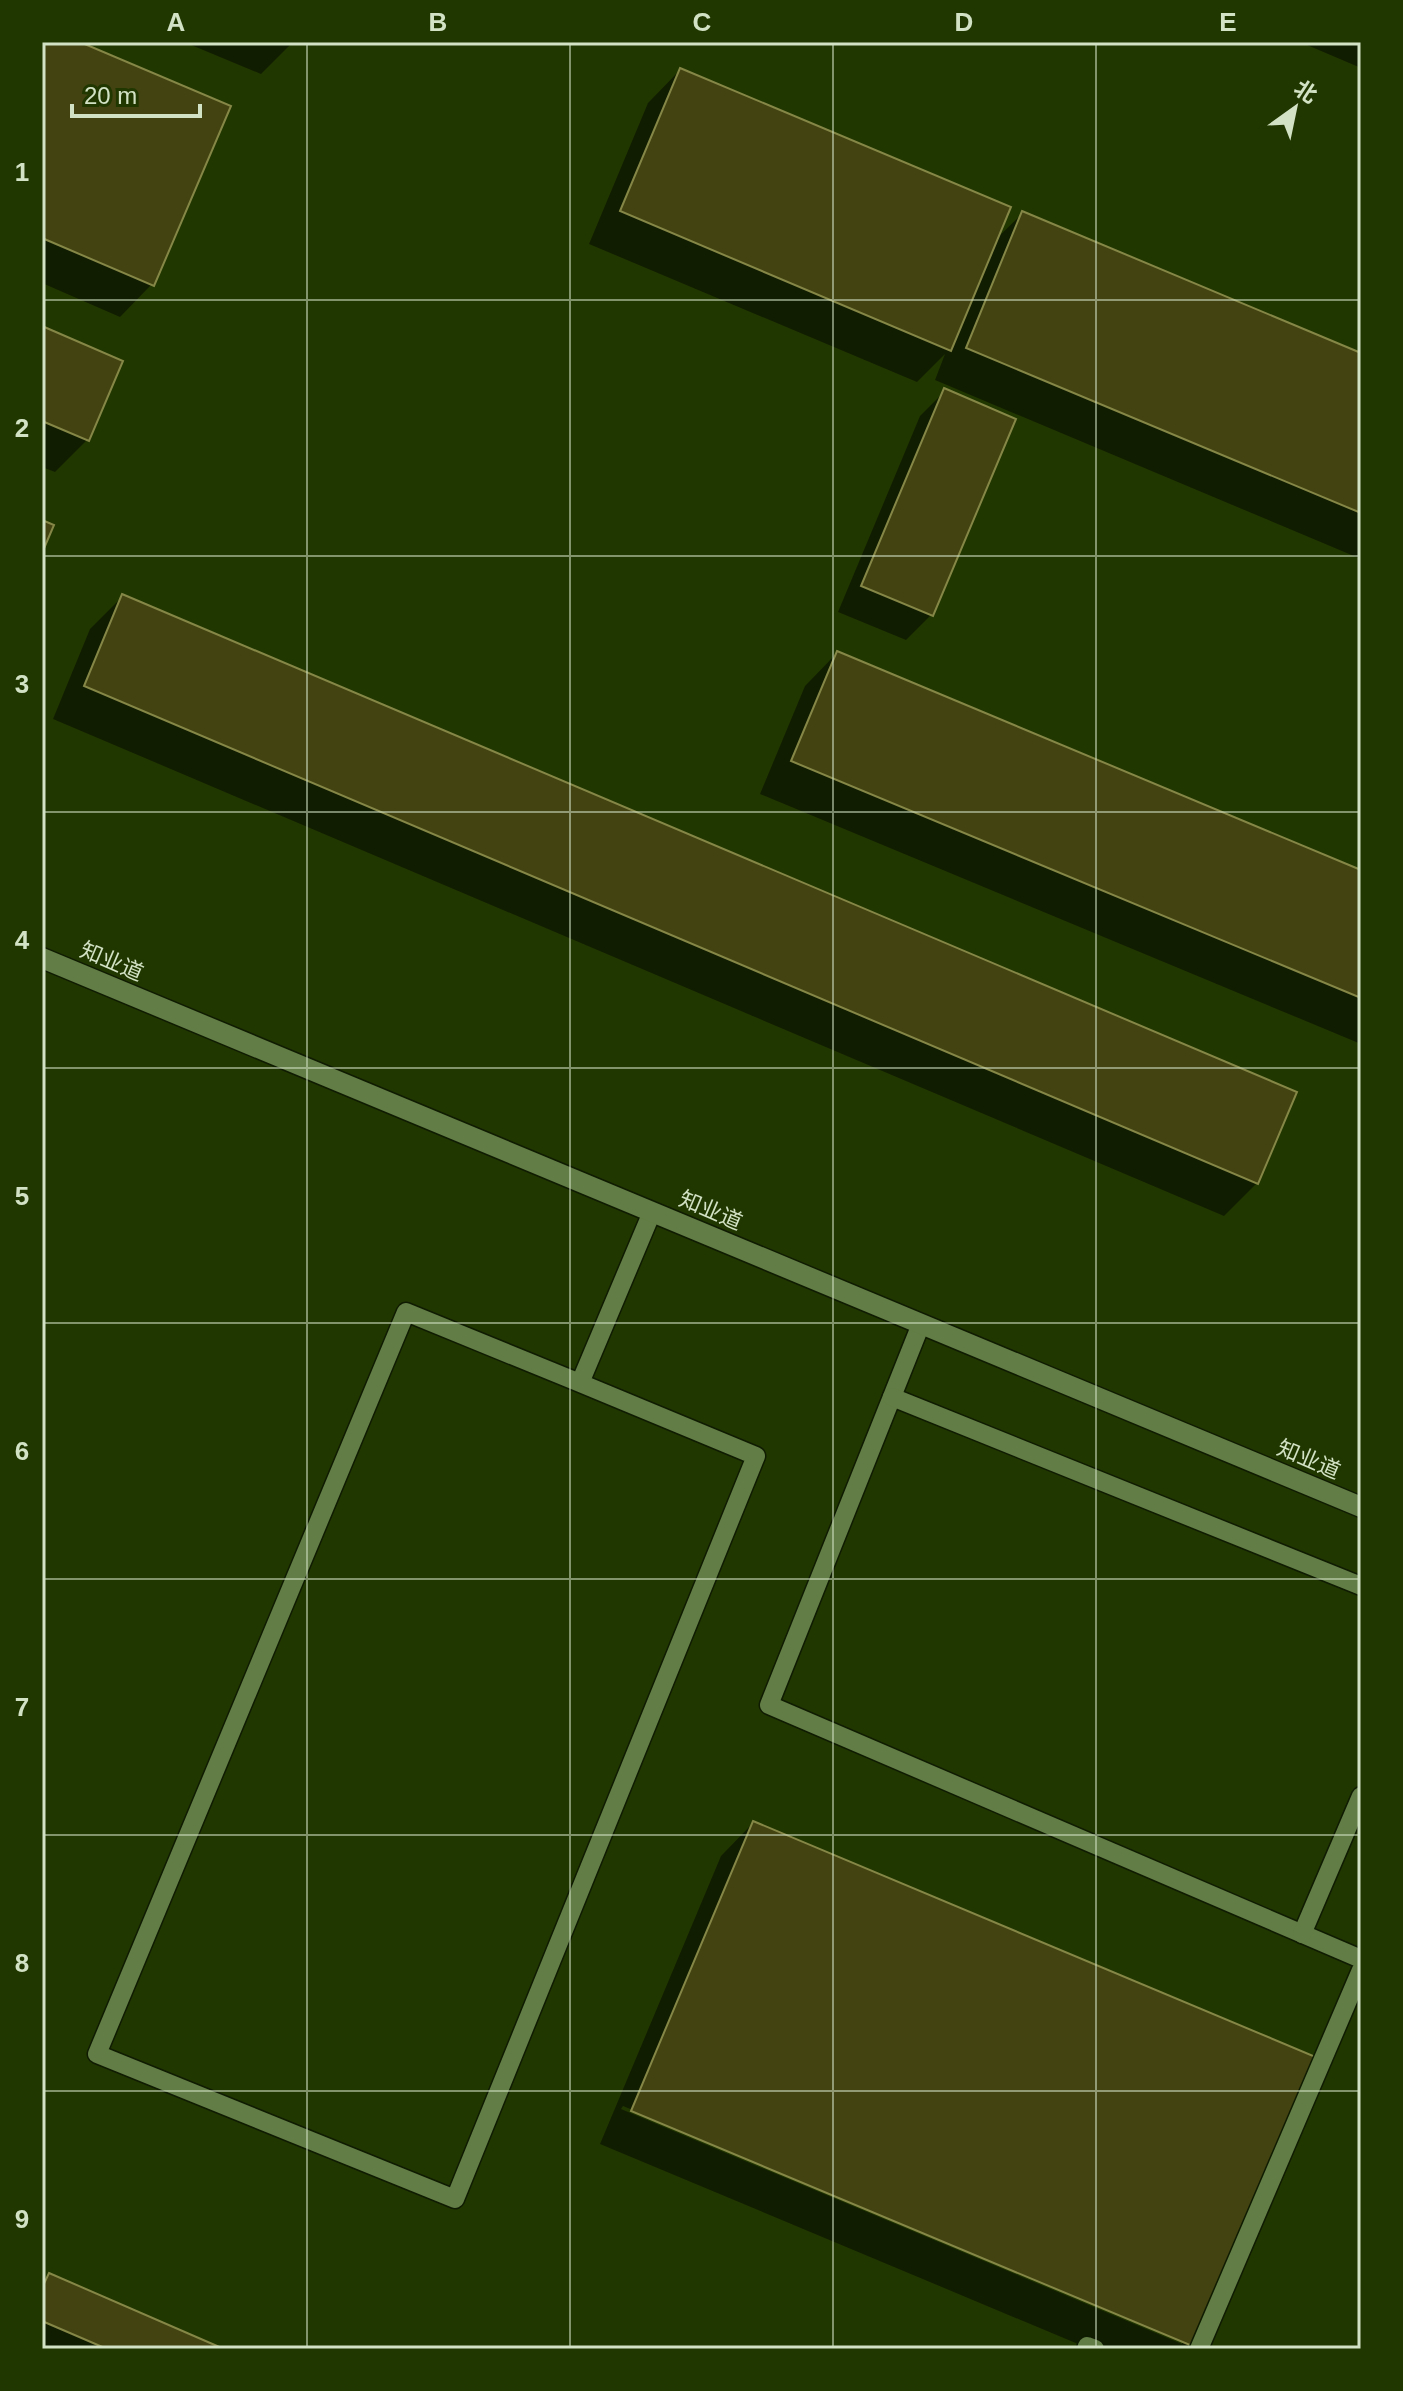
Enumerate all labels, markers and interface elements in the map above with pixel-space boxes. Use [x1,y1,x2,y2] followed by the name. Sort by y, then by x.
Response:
[167,7,186,37] text: A
[429,7,447,37] text: B
[693,7,712,37] text: C
[955,7,973,37] text: D
[1219,7,1237,37] text: E
[72,68,200,118] scale bar
[1255,68,1335,148] north arrow
[1290,75,1322,108] text: 北
[84,82,137,109] text: 20 m
[15,157,29,187] text: 1
[15,413,29,443] text: 2
[15,669,29,699] text: 3
[15,925,30,955] text: 4
[77,937,147,986] street label: 知业道
[15,1181,29,1211] text: 5
[676,1186,746,1235] street label: 知业道
[1274,1435,1344,1484] street label: 知业道
[15,1436,29,1466] text: 6
[15,1692,29,1722] text: 7
[15,1948,29,1978] text: 8
[15,2204,29,2234] text: 9

